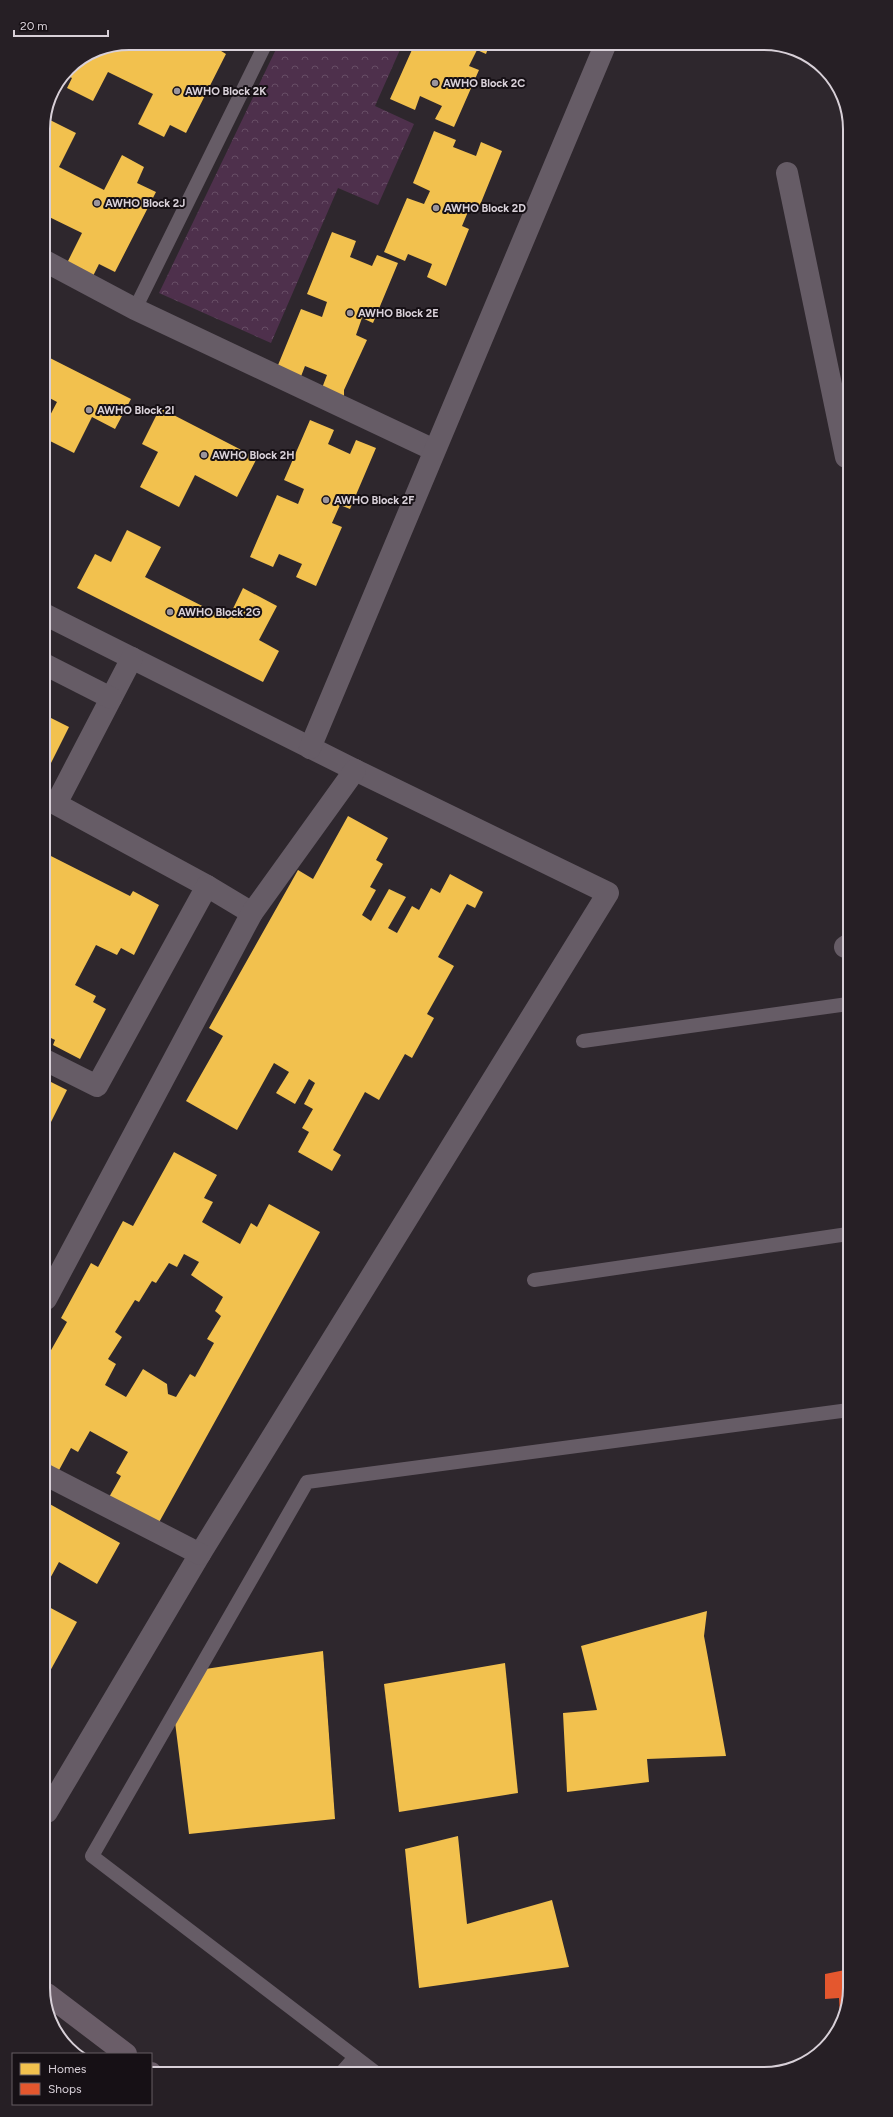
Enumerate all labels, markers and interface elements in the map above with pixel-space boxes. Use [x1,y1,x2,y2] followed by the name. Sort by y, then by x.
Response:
[14,12,108,38] scale bar
[20,19,48,33] text: 20 m
[443,77,525,90] place label: AWHO Block 2C
[430,78,440,88] marker: AWHO Block 2C
[185,85,267,98] place label: AWHO Block 2K
[172,86,182,96] marker: AWHO Block 2K
[105,197,185,210] place label: AWHO Block 2J
[92,198,102,208] marker: AWHO Block 2J
[444,202,526,215] place label: AWHO Block 2D
[431,203,441,213] marker: AWHO Block 2D
[358,307,439,320] place label: AWHO Block 2E
[345,308,355,318] marker: AWHO Block 2E
[97,404,174,417] place label: AWHO Block 2I
[84,405,94,415] marker: AWHO Block 2I
[212,449,294,462] place label: AWHO Block 2H
[199,450,209,460] marker: AWHO Block 2H
[334,494,414,507] place label: AWHO Block 2F
[321,495,331,505] marker: AWHO Block 2F
[178,606,260,619] place label: AWHO Block 2G
[165,607,175,617] marker: AWHO Block 2G
[12,2053,152,2105] legend
[48,2062,87,2076] text: Homes
[48,2082,82,2096] text: Shops

